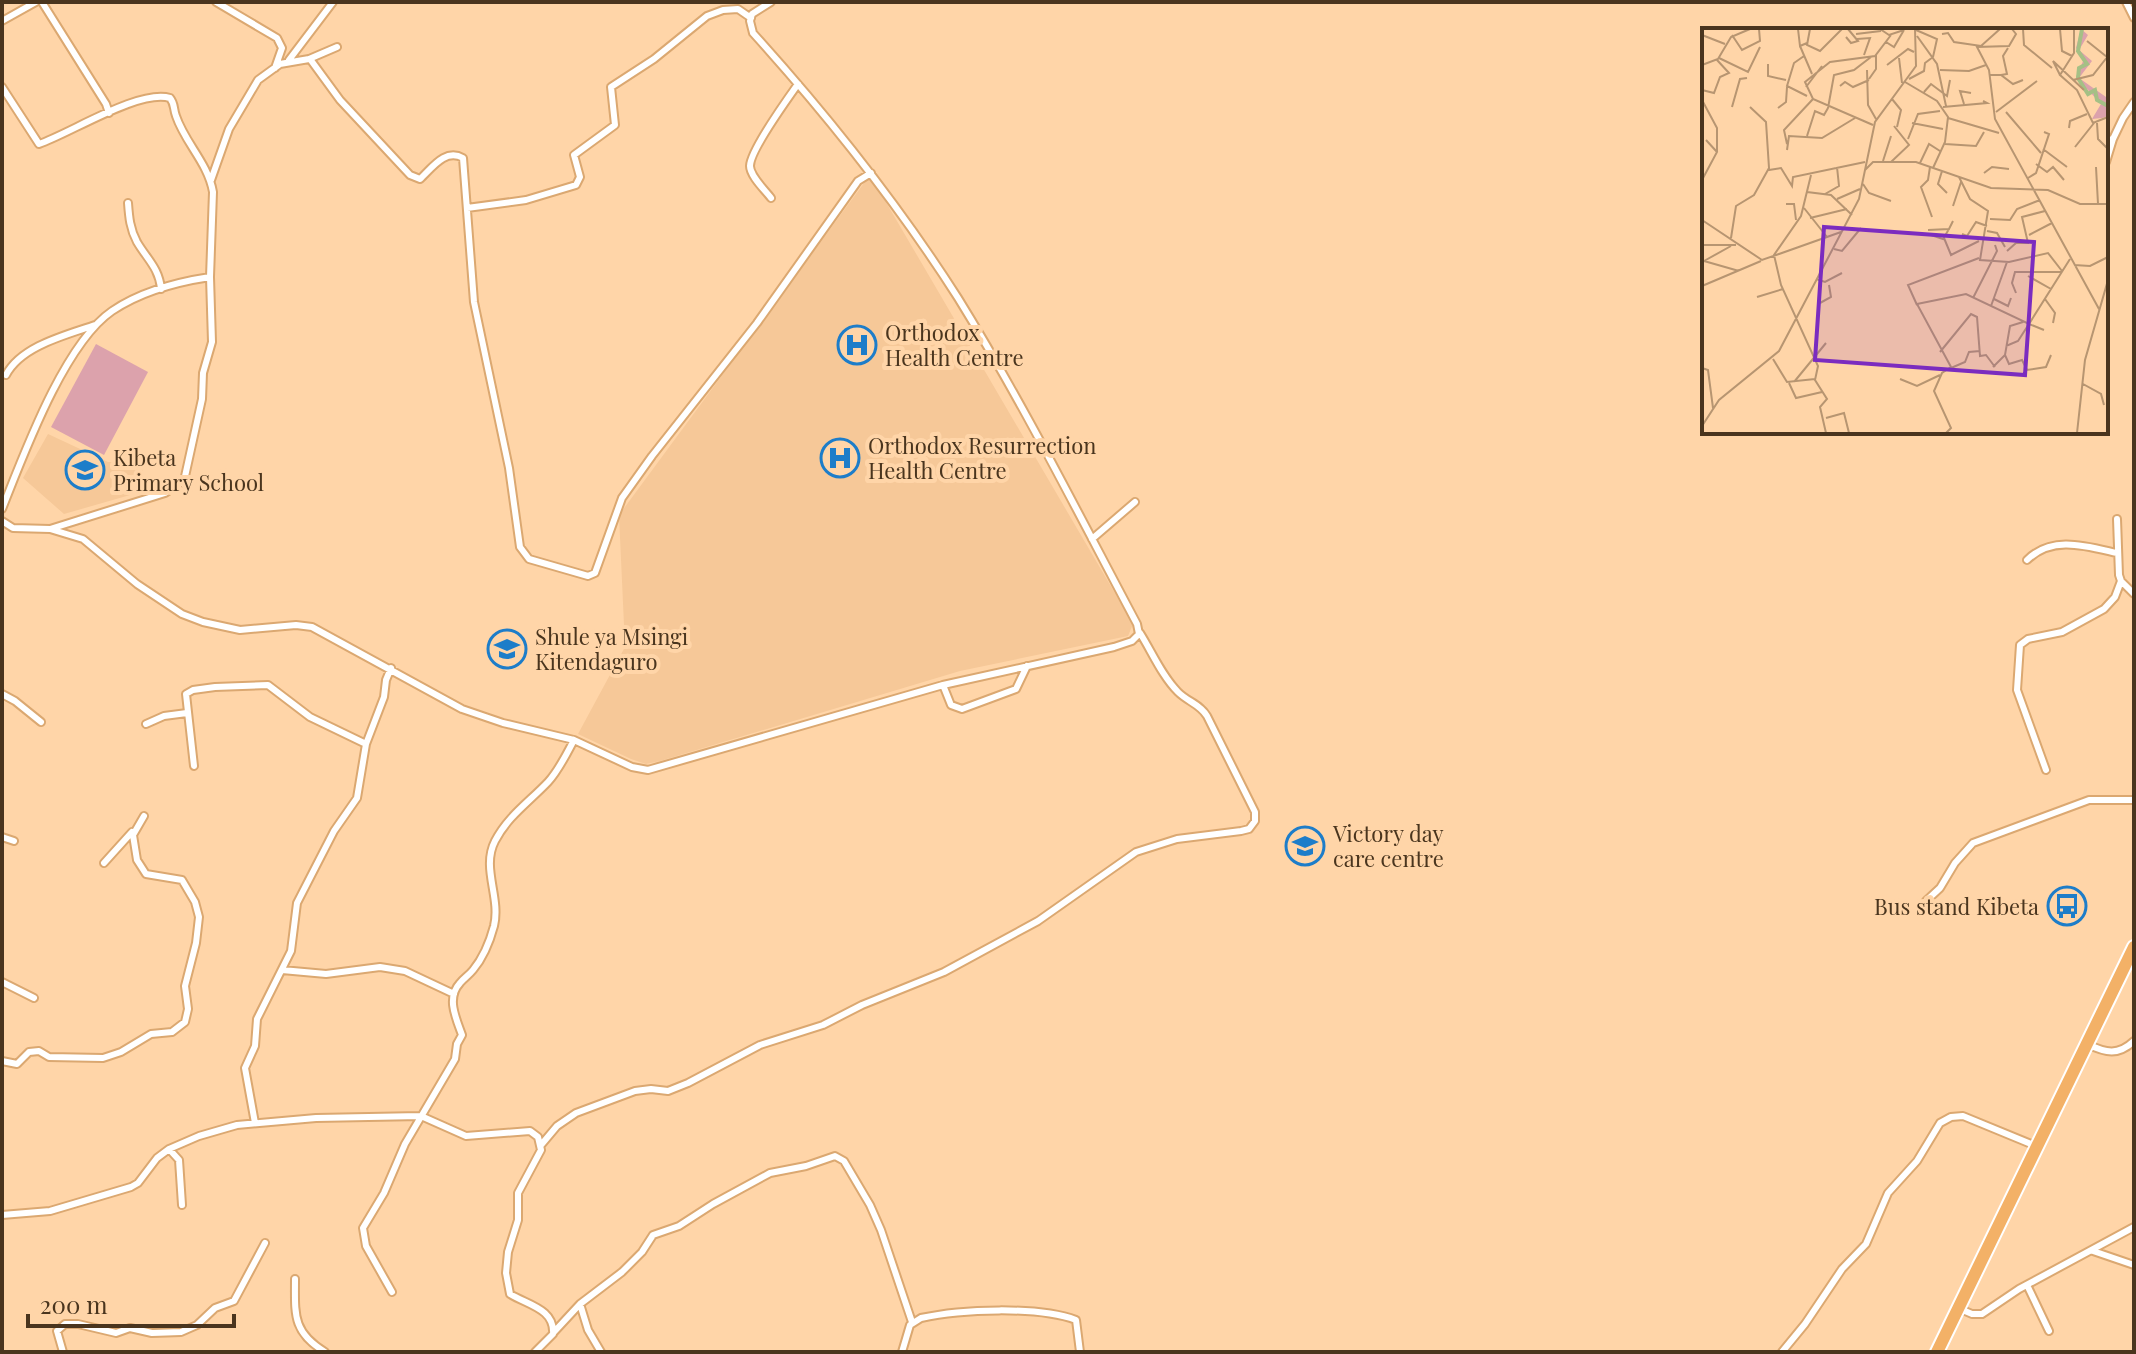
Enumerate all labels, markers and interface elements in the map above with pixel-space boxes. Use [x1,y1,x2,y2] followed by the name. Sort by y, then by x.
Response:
[1702,28,2108,434] inset map
[885,317,1024,372] place label: Orthodox Health Centre
[836,324,878,366] hospital icon: Orthodox Health Centre
[868,430,1096,485] place label: Orthodox Resurrection Health Centre
[819,437,861,479] hospital icon: Orthodox Resurrection Health Centre
[113,442,264,497] place label: Kibeta Primary School
[64,449,106,491] school or university icon: Kibeta Primary School
[535,621,688,676] place label: Shule ya Msingi Kitendaguro
[486,628,528,670] school or university icon: Shule ya Msingi Kitendaguro
[1332,818,1444,873] place label: Victory day care centre
[1284,825,1326,867] school or university icon: Victory day care centre
[2046,885,2088,927] bus stop icon: Bus stand Kibeta
[1874,891,2039,921] place label: Bus stand Kibeta
[28,1278,234,1328] scale bar
[40,1288,108,1320] text: 200 m

